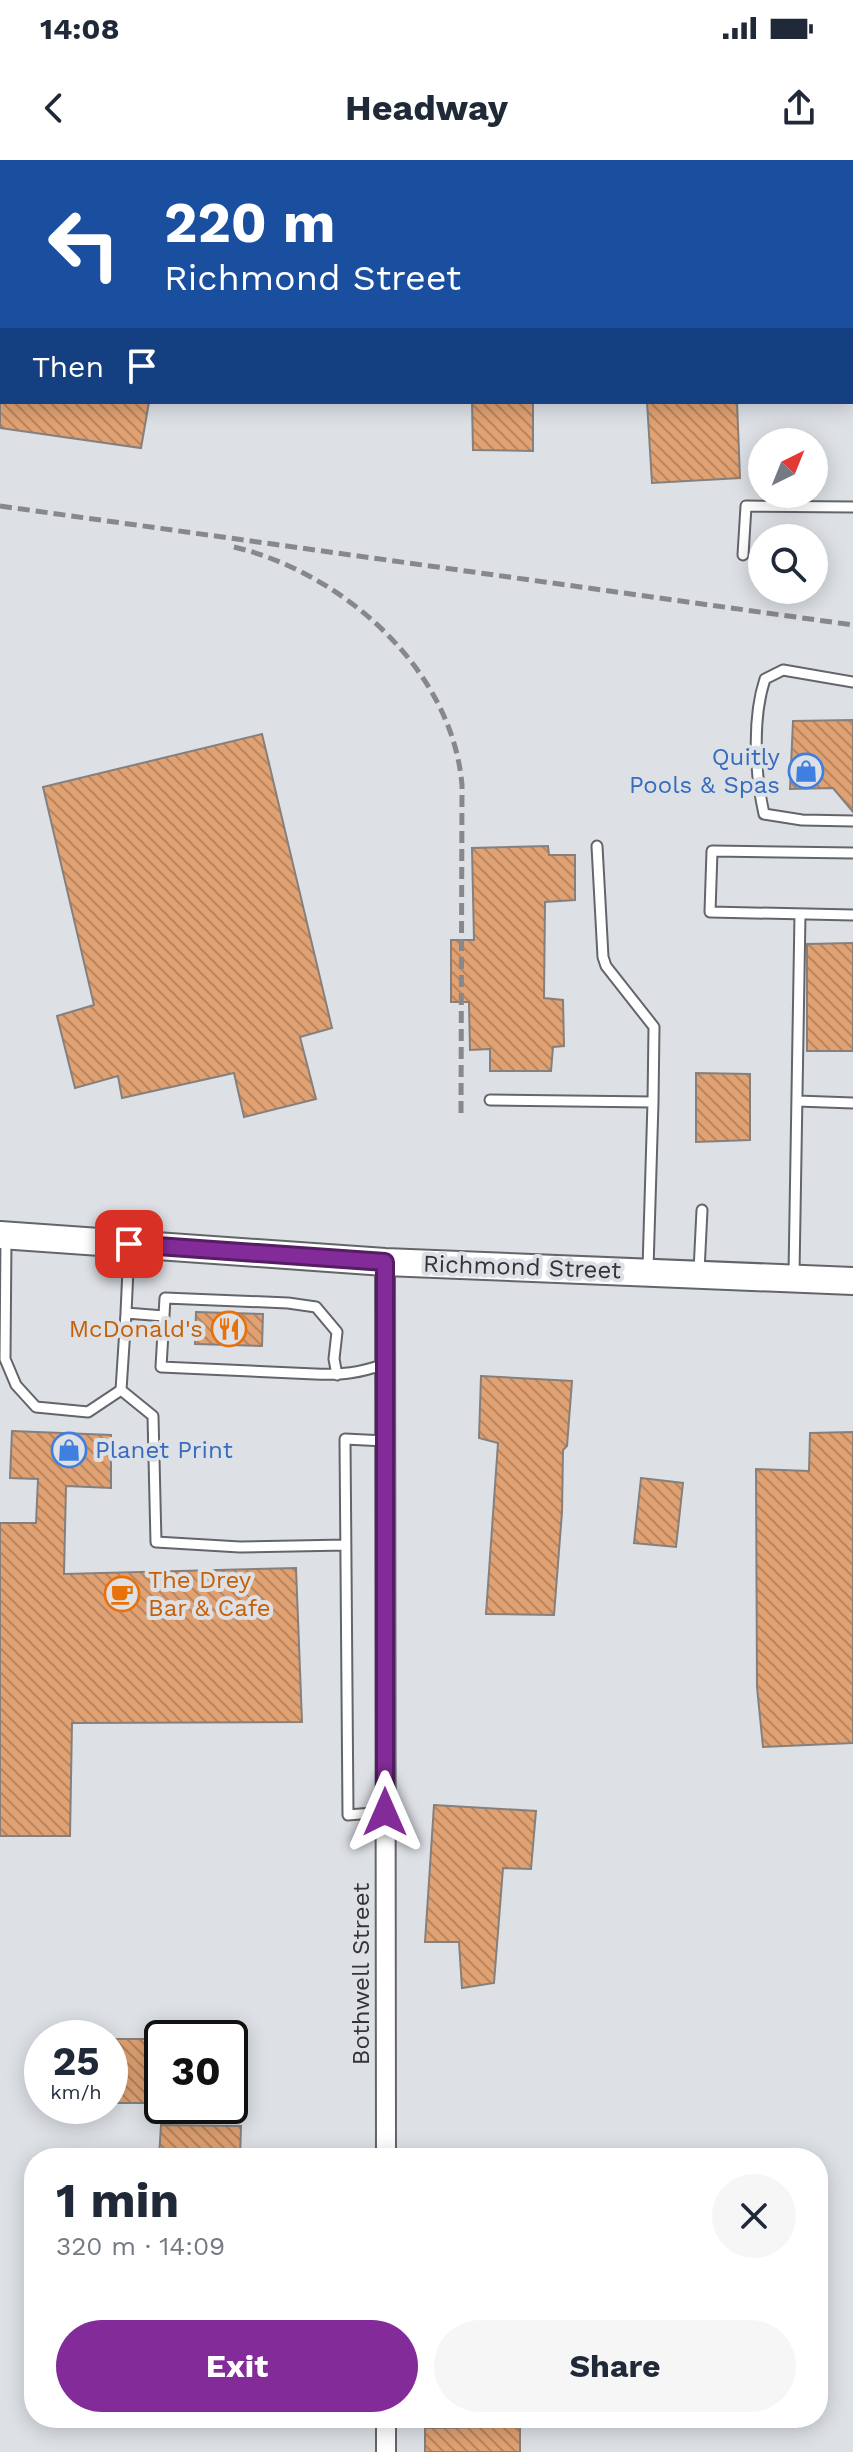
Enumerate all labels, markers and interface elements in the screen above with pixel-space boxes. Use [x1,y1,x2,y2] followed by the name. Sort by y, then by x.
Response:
[40,11,120,46] text: 14:08
[32,86,76,130] icon: back
[777,86,821,130] icon: share
[345,87,508,129] text: Headway
[164,190,336,256] text: 220 m
[32,192,136,296] icon: left
[164,257,461,299] text: Richmond Street
[120,344,164,388] icon: arrive
[32,349,104,384] text: Then
[748,428,828,508] north arrow
[748,428,828,604] map controls
[748,524,828,604] button: search
[629,743,781,799] place label: Quitly Pools & Spas
[787,752,825,790] shop icon: Quitly Pools & Spas
[95,1210,163,1278] pin
[107,1222,151,1266] icon: arrive
[423,1250,621,1284] street label: Richmond Street
[210,1310,248,1348] restaurant icon: McDonald's
[69,1315,203,1343] place label: McDonald's
[50,1431,88,1469] shop icon: Planet Print
[95,1436,233,1464] place label: Planet Print
[148,1566,271,1622] place label: The Drey Bar & Cafe
[103,1575,141,1613] cafe icon: The Drey Bar & Cafe
[343,1770,427,1854] position arrow
[347,1883,375,2065] street label: Bothwell Street
[144,2020,248,2124] speed limit sign: 30
[52,2038,100,2085] text: 25
[50,2080,102,2104] text: km/h
[56,2172,179,2229] text: 1 min
[712,2174,796,2258] button: close
[56,2231,225,2261] text: 320 m · 14:09
[56,2320,418,2412] button: Exit
[434,2320,796,2412] button: Share

